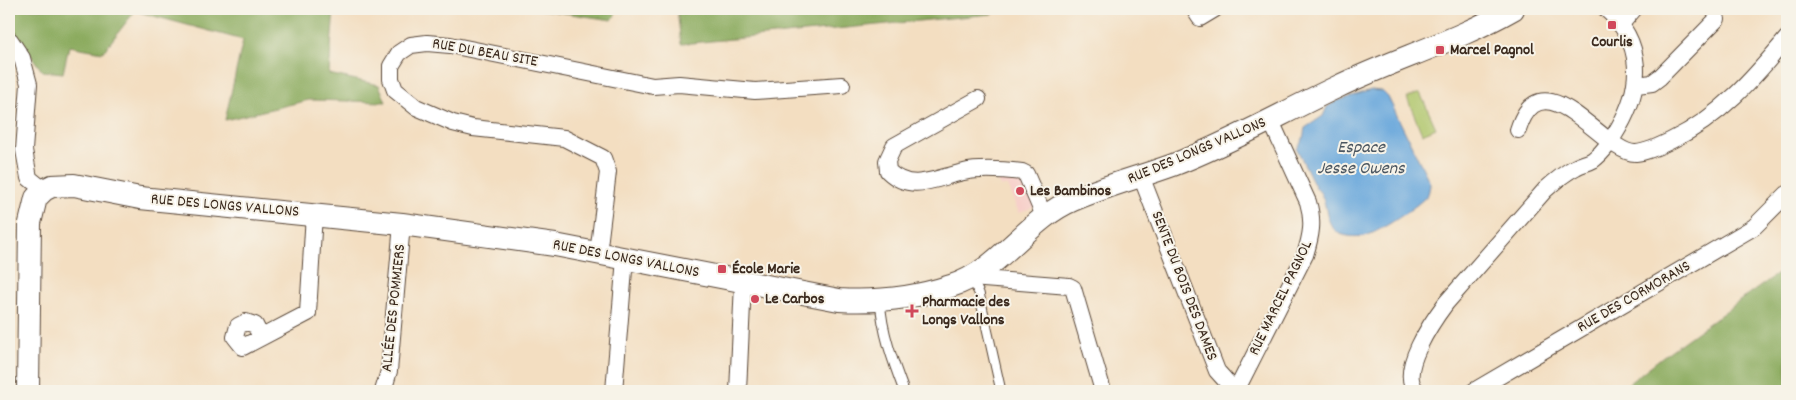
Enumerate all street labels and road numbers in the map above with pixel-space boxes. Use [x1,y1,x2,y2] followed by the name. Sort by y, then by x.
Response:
[430,32,540,74] street label: RUE DU BEAU SITE
[1124,111,1270,191] street label: RUE DES LONGS VALLONS
[150,188,300,224] street label: RUE DES LONGS VALLONS
[1145,208,1223,364] street label: SENTE DU BOIS DES DAMES
[551,234,701,284] street label: RUE DES LONGS VALLONS
[1243,236,1319,359] street label: RUE MARCEL PAGNOL
[376,243,412,373] street label: ALLÉE DES POMMIERS
[1573,255,1695,339] street label: RUE DES CORMORANS

